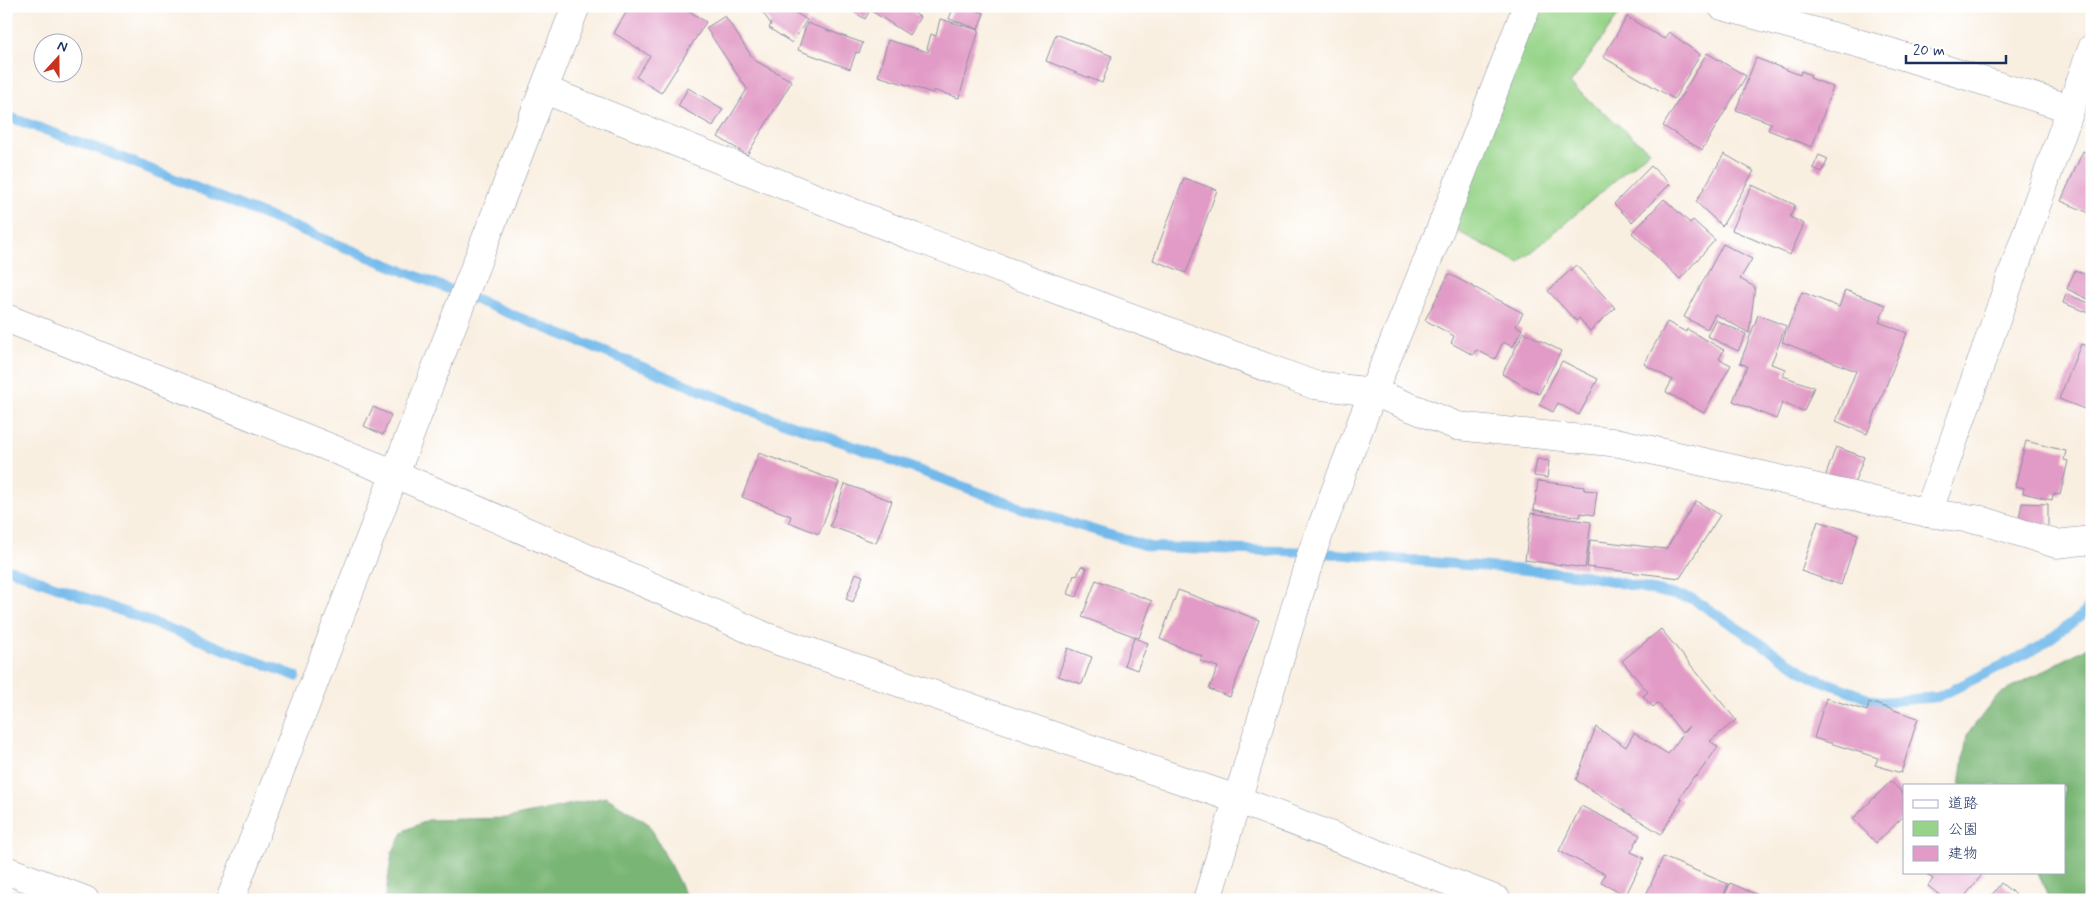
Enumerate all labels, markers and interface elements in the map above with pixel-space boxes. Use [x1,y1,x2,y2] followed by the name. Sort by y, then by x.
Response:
[32,32,82,82] north arrow
[1906,32,2006,64] scale bar
[55,37,70,57] text: N
[1913,41,1945,61] text: 20 m
[1903,784,2066,874] legend
[1948,794,1978,814] text: 道路
[1948,820,1978,840] text: 公園
[1948,844,1978,864] text: 建物

